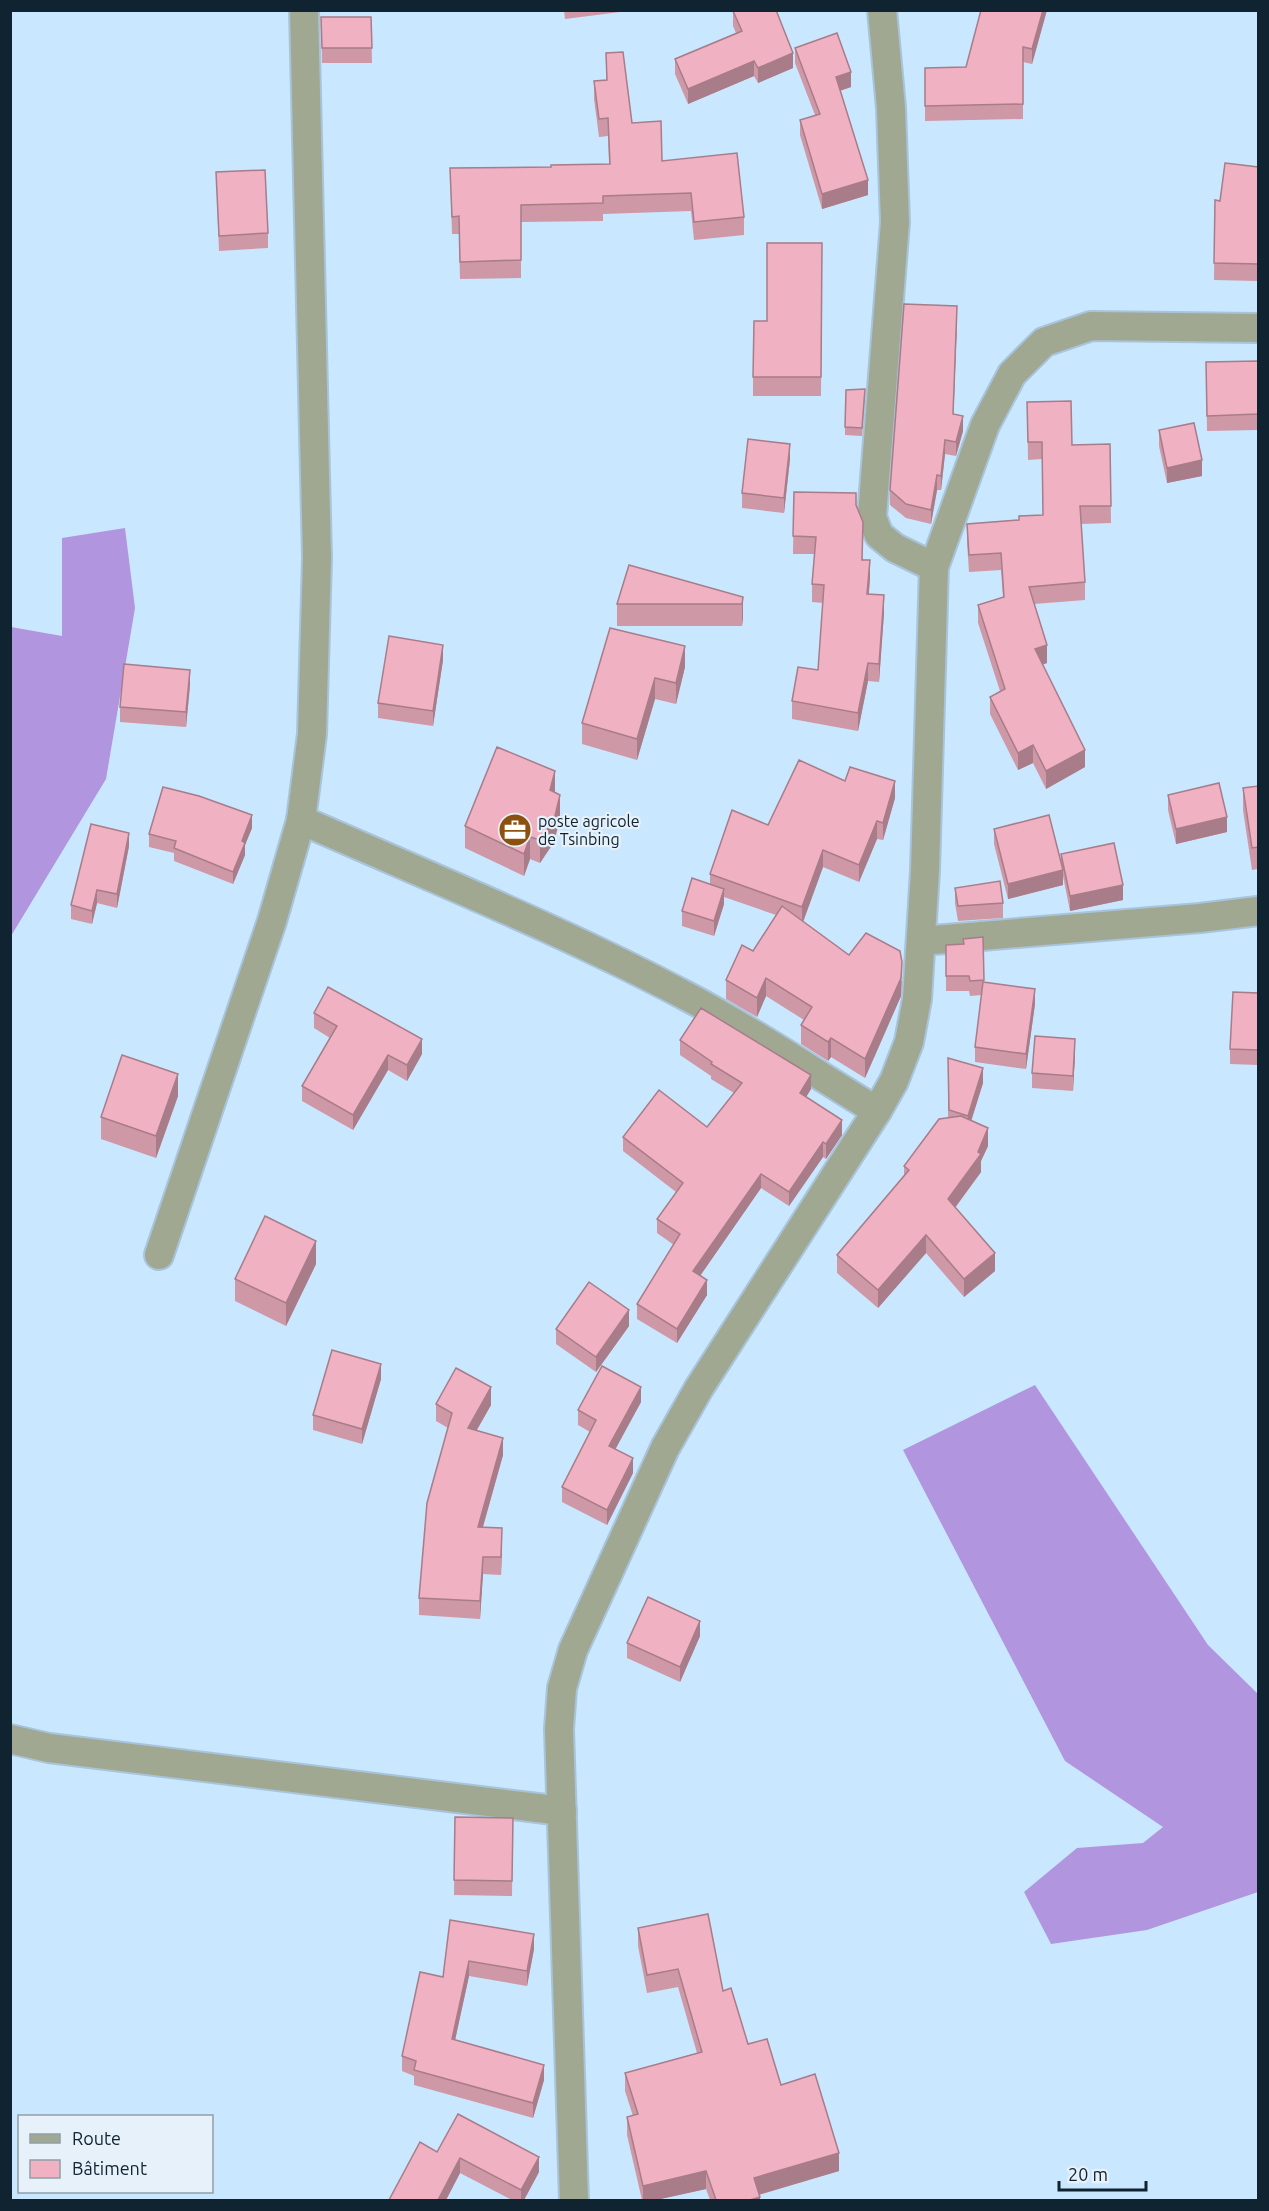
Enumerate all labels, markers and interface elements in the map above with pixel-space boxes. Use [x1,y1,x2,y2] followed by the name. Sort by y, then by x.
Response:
[497,812,533,848] office icon: poste agricole de Tsinbing
[538,812,640,848] place label: poste agricole de Tsinbing
[18,2115,213,2193] legend
[72,2128,121,2148] text: Route
[1059,2154,1146,2192] scale bar
[72,2158,147,2178] text: Bâtiment
[1068,2164,1108,2184] text: 20 m

